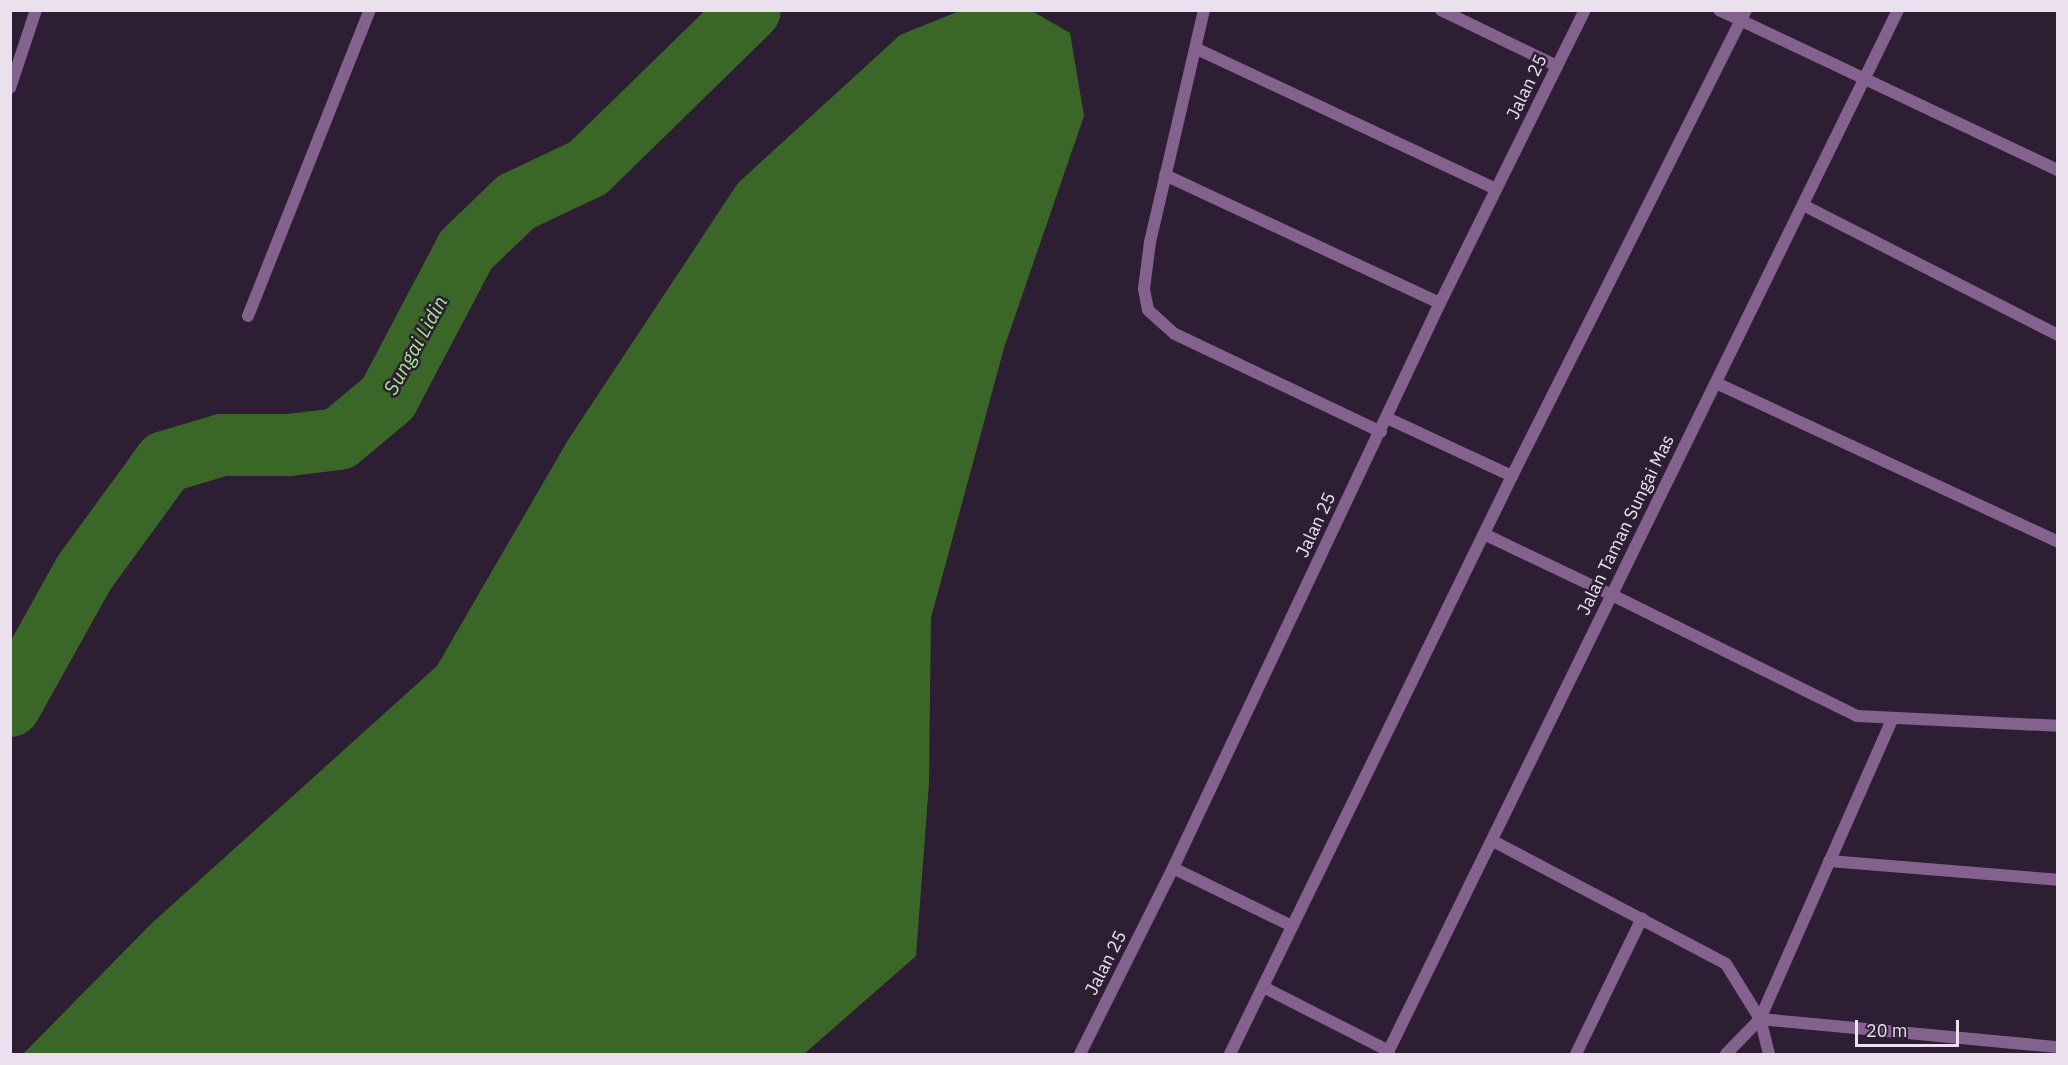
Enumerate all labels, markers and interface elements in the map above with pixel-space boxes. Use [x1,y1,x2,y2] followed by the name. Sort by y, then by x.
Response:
[1502,51,1552,123] street label: Jalan 25
[378,291,452,399] water label: Sungai Lidin
[1573,431,1679,619] street label: Jalan Taman Sungai Mas
[1292,489,1340,561] street label: Jalan 25
[1081,927,1131,999] street label: Jalan 25
[1858,1008,1962,1046] scale bar
[1866,1019,1908,1042] text: 20 m

